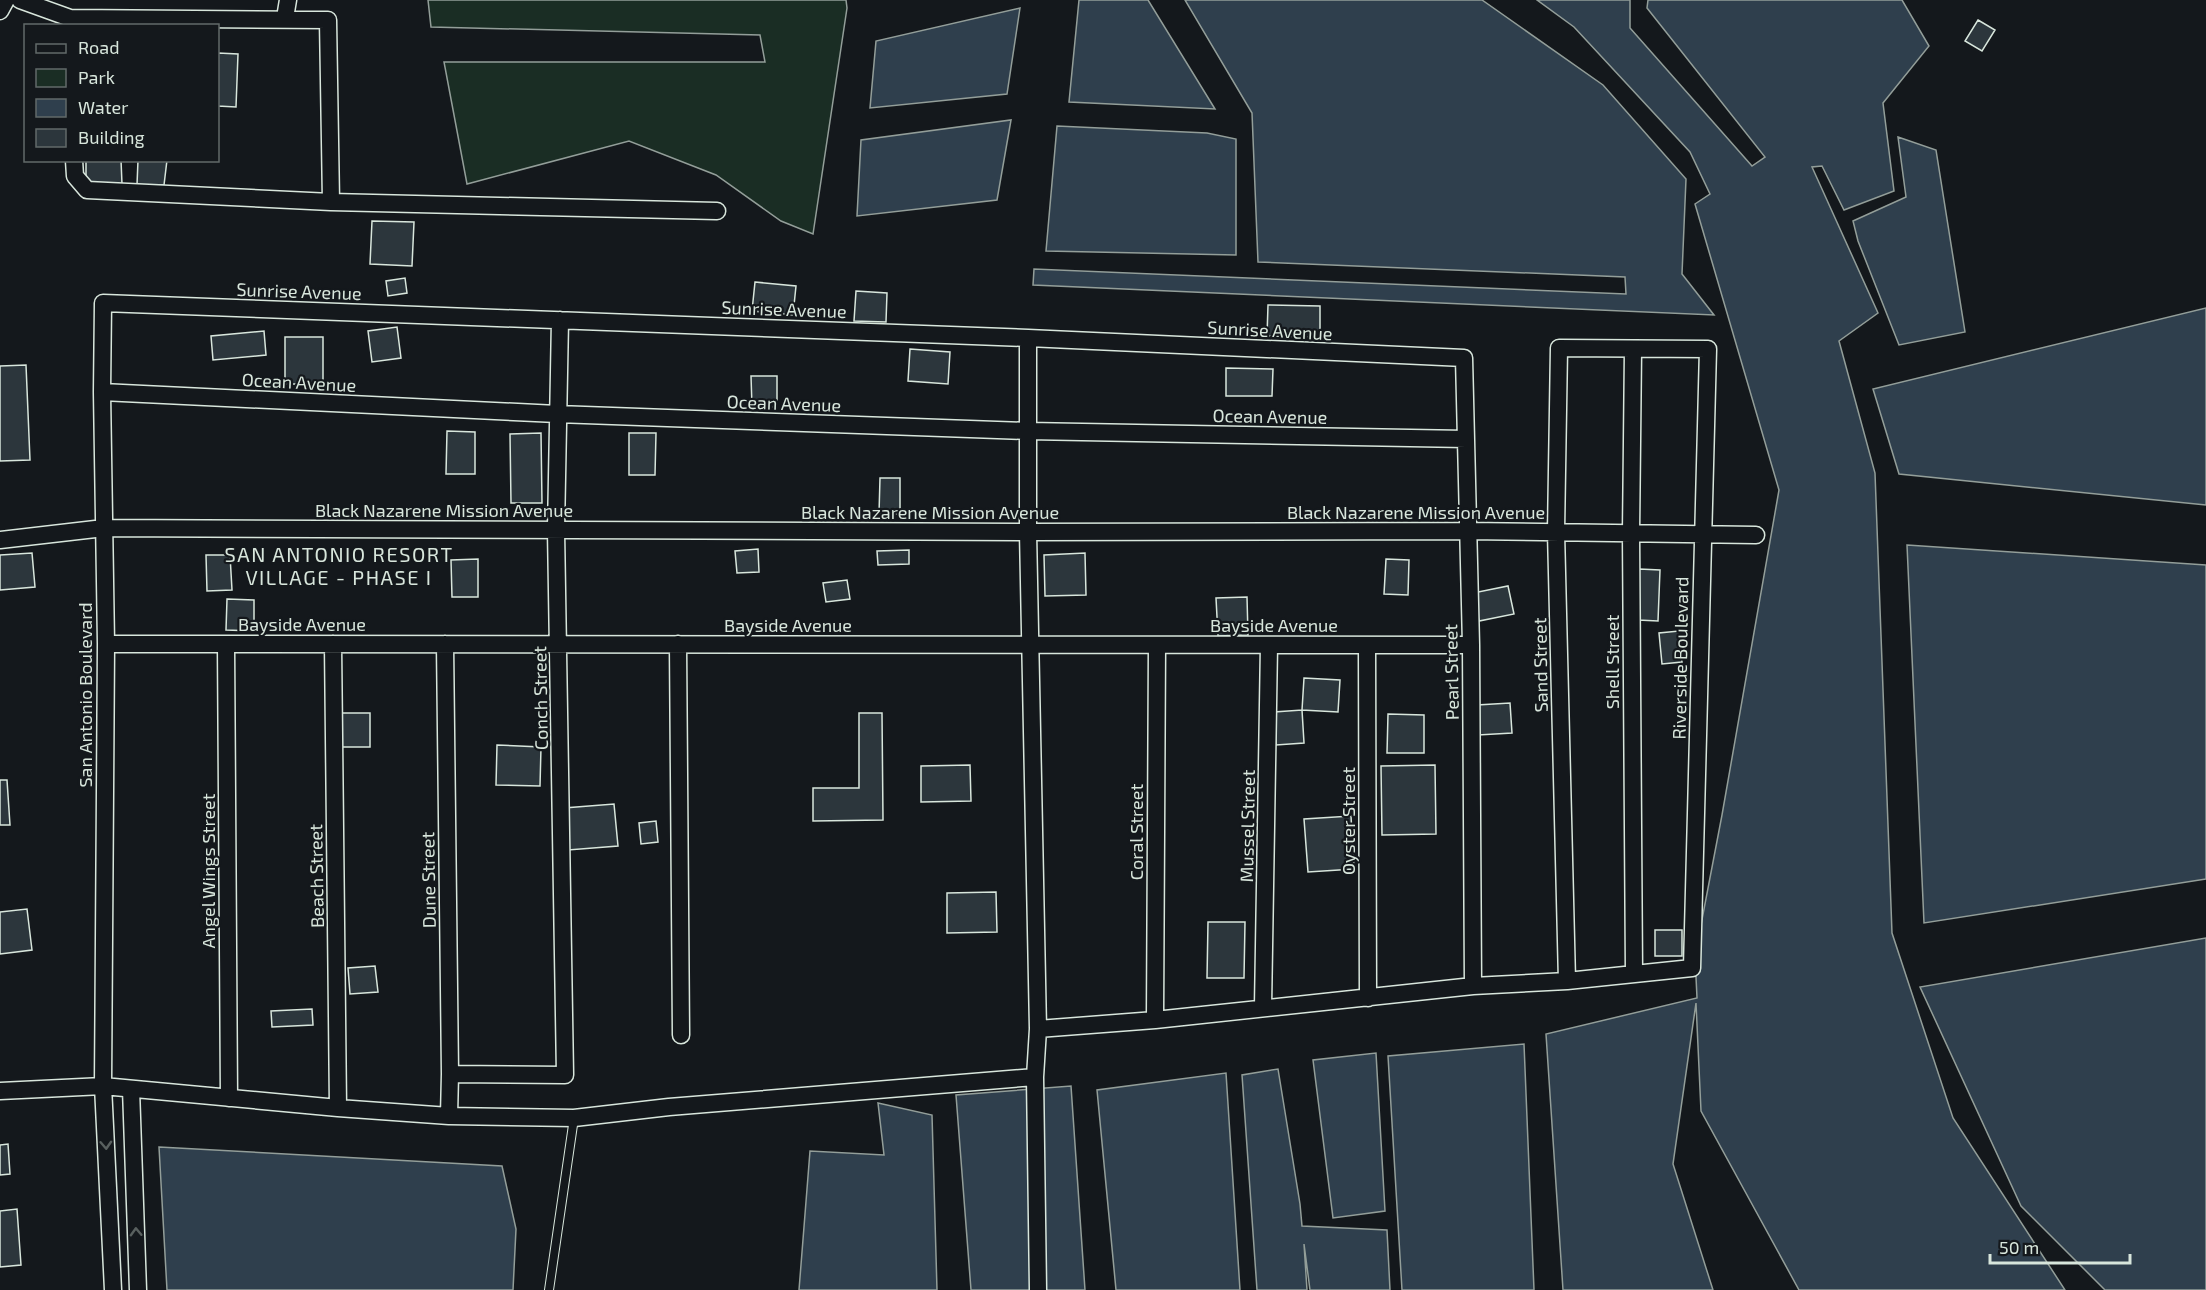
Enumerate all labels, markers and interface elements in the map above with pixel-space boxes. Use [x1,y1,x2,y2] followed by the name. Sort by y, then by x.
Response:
[24,24,219,162] legend
[78,36,119,58] text: Road
[78,66,115,88] text: Park
[78,96,128,118] text: Water
[78,126,145,148] text: Building
[236,278,362,304] street label: Sunrise Avenue
[721,296,847,322] street label: Sunrise Avenue
[1207,316,1333,344] street label: Sunrise Avenue
[241,368,357,396] street label: Ocean Avenue
[726,390,842,416] street label: Ocean Avenue
[1213,404,1327,428] street label: Ocean Avenue
[315,499,573,521] street label: Black Nazarene Mission Avenue
[801,501,1059,523] street label: Black Nazarene Mission Avenue
[1287,501,1545,523] street label: Black Nazarene Mission Avenue
[224,542,454,589] district label: SAN ANTONIO RESORT VILLAGE - PHASE I
[1668,576,1692,740] street label: Riverside Boulevard
[74,602,96,788] street label: San Antonio Boulevard
[238,613,366,635] street label: Bayside Avenue
[724,614,852,636] street label: Bayside Avenue
[1210,614,1338,636] street label: Bayside Avenue
[1601,615,1623,709] street label: Shell Street
[1528,617,1552,713] street label: Sand Street
[1439,624,1463,720] street label: Pearl Street
[528,646,552,750] street label: Conch Street
[1337,767,1359,875] street label: Oyster Street
[1235,769,1259,883] street label: Mussel Street
[1125,784,1147,880] street label: Coral Street
[197,793,219,949] street label: Angel Wings Street
[304,824,328,928] street label: Beach Street
[416,831,440,928] street label: Dune Street
[100,1140,113,1149] one-way arrow
[130,1227,142,1236] one-way arrow
[1990,1227,2130,1265] scale bar
[1999,1236,2039,1258] text: 50 m

